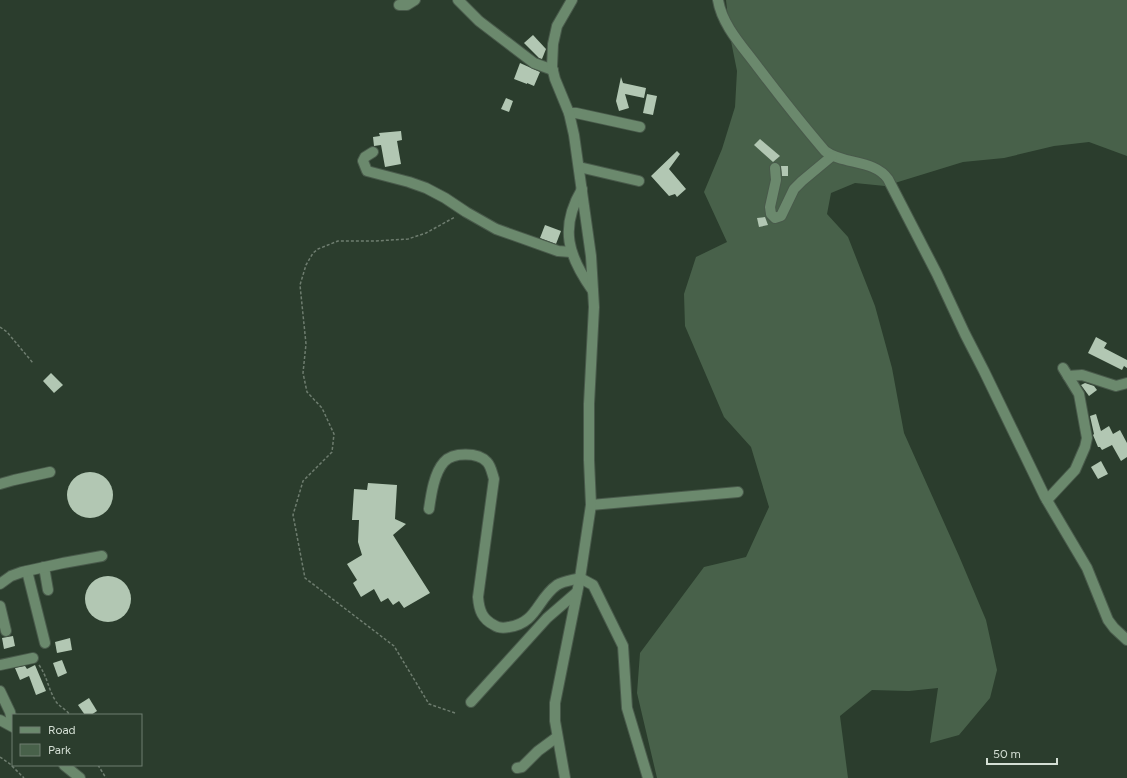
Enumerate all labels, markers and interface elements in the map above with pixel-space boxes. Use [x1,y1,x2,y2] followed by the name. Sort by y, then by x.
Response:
[12,714,142,766] legend
[48,723,76,737] text: Road
[987,740,1057,766] scale bar
[48,743,71,757] text: Park
[993,747,1021,761] text: 50 m

